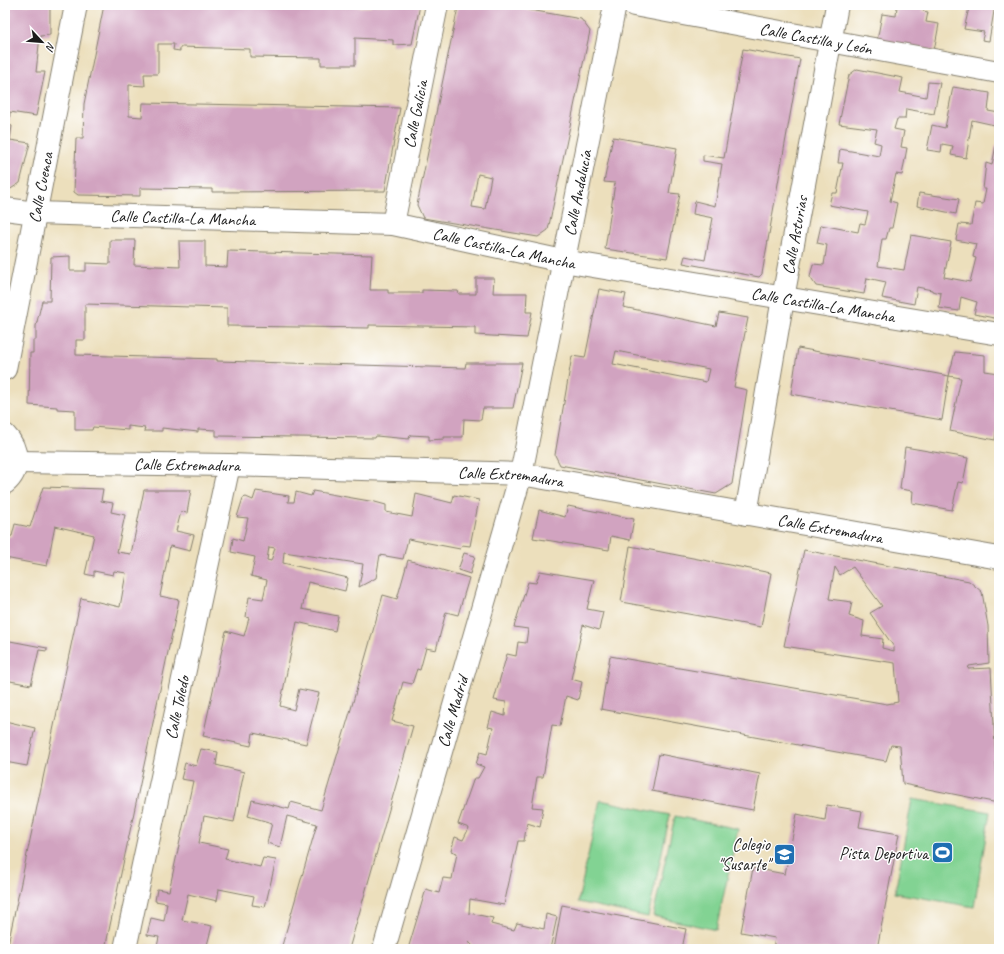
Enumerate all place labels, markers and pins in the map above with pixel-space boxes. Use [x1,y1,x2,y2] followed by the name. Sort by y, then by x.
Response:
[718,834,774,875] place label: Colegio "Susarte"
[930,840,956,866] sports icon: Pista Deportiva
[772,841,798,867] school or university icon: Colegio "Susarte"
[839,843,930,864] place label: Pista Deportiva

